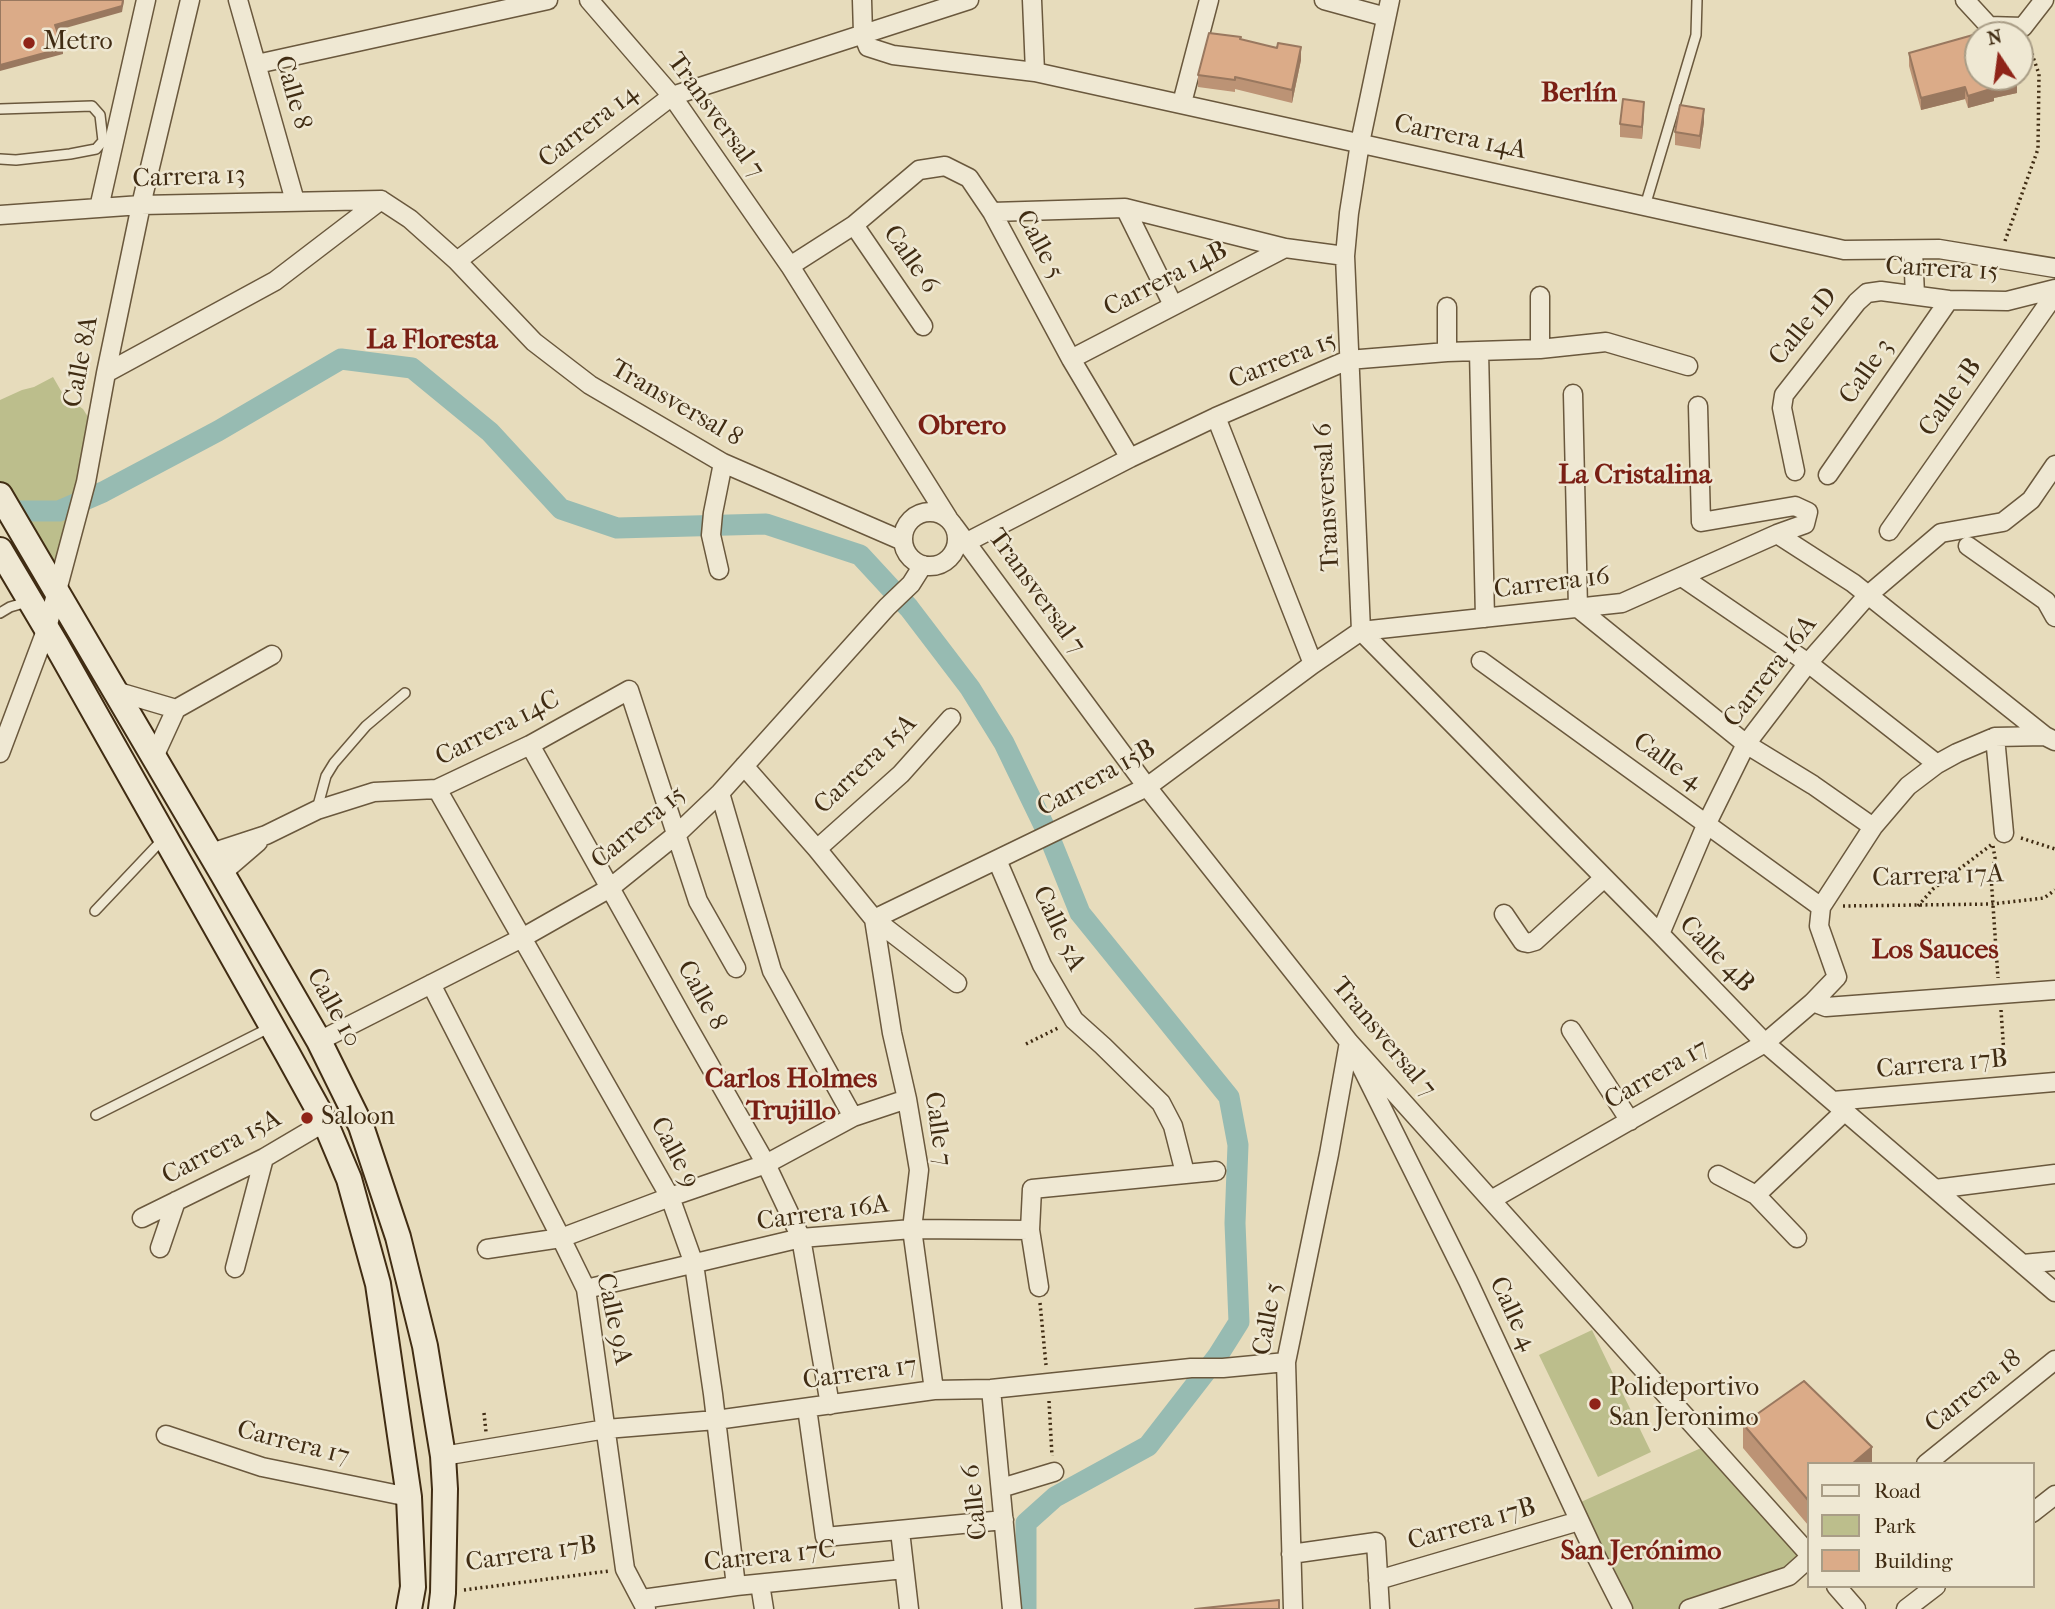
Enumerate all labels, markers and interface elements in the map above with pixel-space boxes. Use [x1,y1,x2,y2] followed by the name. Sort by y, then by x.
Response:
[1964,21,2034,91] north arrow
[1985,25,2004,50] text: N
[43,27,113,59] place label: Metro
[21,35,37,51] marker: Metro
[659,47,771,185] street label: Transversal 7
[267,53,317,133] street label: Calle 8
[1541,77,1617,111] district label: Berlín
[533,78,645,176] street label: Carrera 14
[1391,109,1529,167] street label: Carrera 14A
[132,160,246,196] street label: Carrera 13
[1008,205,1070,285] street label: Calle 5
[875,220,945,300] street label: Calle 6
[1099,236,1233,324] street label: Carrera 14B
[1885,251,1999,289] street label: Carrera 15
[1763,282,1845,372] street label: Calle 1D
[58,314,106,410] street label: Calle 8A
[366,324,498,358] district label: La Floresta
[1225,325,1341,397] street label: Carrera 15
[1833,333,1901,411] street label: Calle 3
[1913,353,1989,443] street label: Calle 1B
[604,354,748,454] street label: Transversal 8
[918,410,1006,444] district label: Obrero
[1309,422,1347,572] street label: Transversal 6
[1558,459,1712,493] district label: La Cristalina
[980,523,1092,661] street label: Transversal 7
[1492,561,1612,607] street label: Carrera 16
[1718,610,1824,734] street label: Carrera 16A
[431,684,565,774] street label: Carrera 14C
[808,709,924,821] street label: Carrera 15A
[1626,727,1708,797] street label: Calle 4
[1032,734,1162,824] street label: Carrera 15B
[586,780,692,876] street label: Carrera 15
[1872,859,2004,895] street label: Carrera 17A
[1025,882,1091,976] street label: Calle 5A
[1672,910,1760,1000] street label: Calle 4B
[1871,934,1999,968] district label: Los Sauces
[669,956,733,1036] street label: Calle 8
[299,963,367,1053] street label: Calle 10
[1324,972,1442,1104] street label: Transversal 7
[1599,1033,1715,1117] street label: Carrera 17
[1875,1044,2009,1086] street label: Carrera 17B
[705,1063,877,1129] district label: Carlos Holmes Trujillo
[916,1090,958,1168] street label: Calle 7
[321,1102,395,1134] place label: Saloon
[157,1104,287,1192] street label: Carrera 15A
[299,1110,315,1126] marker: Saloon
[642,1112,706,1194] street label: Calle 9
[755,1189,891,1239] street label: Carrera 16A
[588,1270,638,1368] street label: Calle 9A
[1481,1272,1543,1356] street label: Calle 4
[1247,1280,1291,1358] street label: Calle 5
[1919,1344,2029,1440] street label: Carrera 18
[801,1351,919,1397] street label: Carrera 17
[1609,1373,1759,1434] place label: Polideportivo San Jeronimo
[1587,1396,1603,1412] marker: Polideportivo San Jeronimo
[234,1415,352,1473] street label: Carrera 17
[957,1462,995,1542] street label: Calle 6
[1806,1462,2034,1588] legend
[1874,1479,1921,1503] text: Road
[1404,1492,1540,1558] street label: Carrera 17B
[1874,1514,1916,1538] text: Park
[464,1530,598,1580] street label: Carrera 17B
[703,1535,837,1579] street label: Carrera 17C
[1560,1535,1722,1569] district label: San Jerónimo
[1874,1549,1952,1573] text: Building

